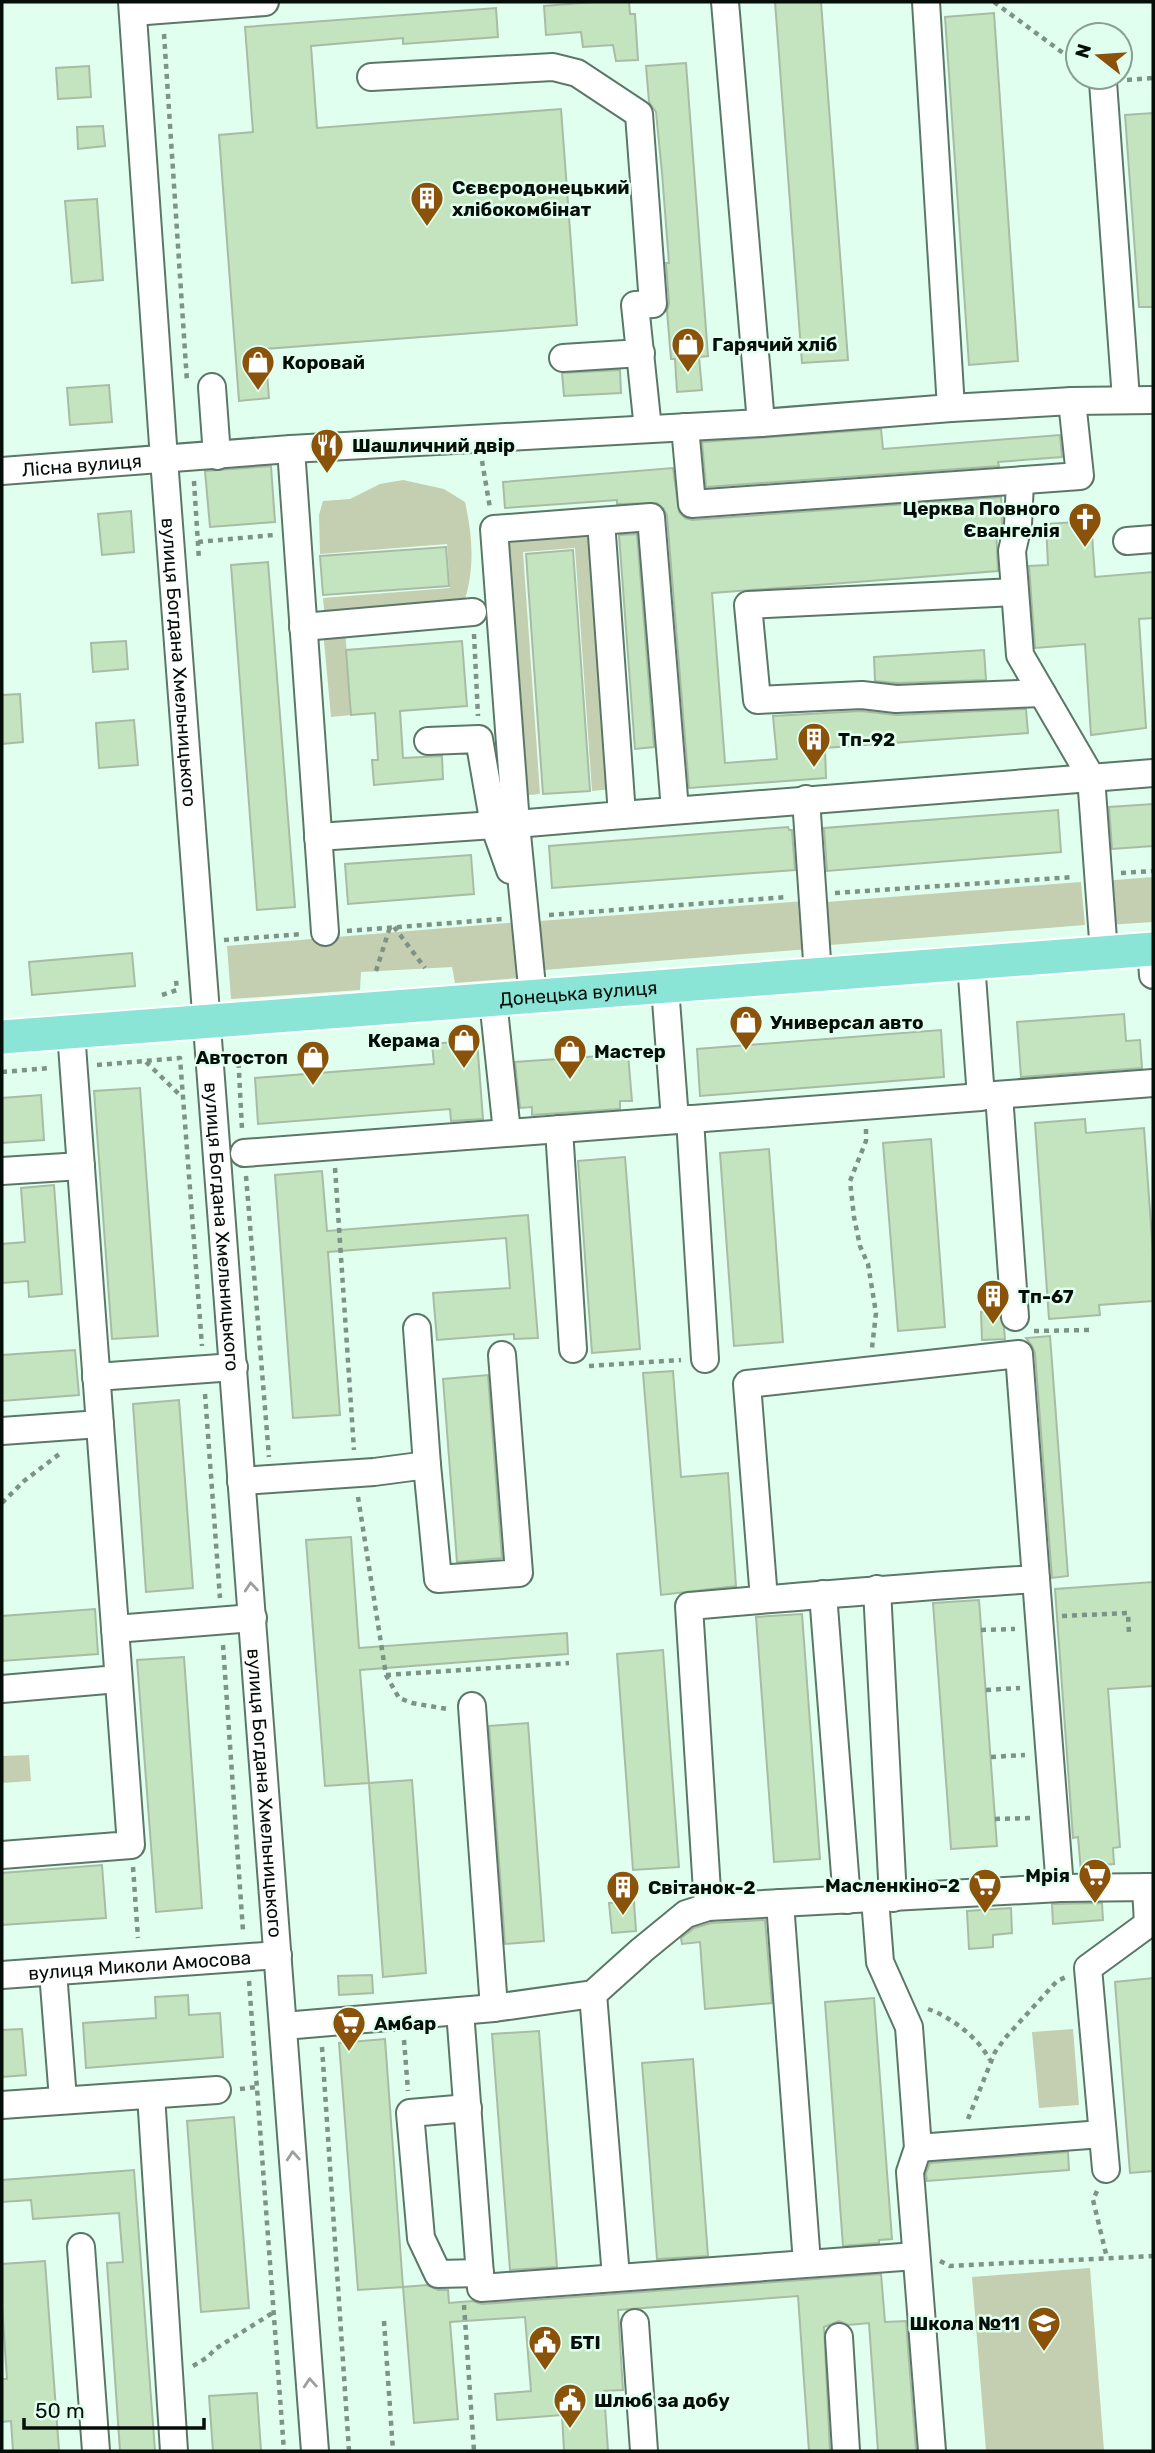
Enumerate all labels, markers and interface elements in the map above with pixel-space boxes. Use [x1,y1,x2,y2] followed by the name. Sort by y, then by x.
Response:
[1064,21,1134,91] north arrow
[1070,41,1096,61] text: N
[452,176,629,221] place label: Сєвєродонецький хлібокомбінат
[408,179,446,228] building icon: Сєвєродонецький хлібокомбінат
[669,325,707,374] shop icon: Гарячий хліб
[712,333,837,356] place label: Гарячий хліб
[239,343,277,392] shop icon: Коровай
[282,351,365,374] place label: Коровай
[308,426,346,475] restaurant icon: Шашличний двір
[352,434,515,457] place label: Шашличний двір
[21,449,143,481] street label: Лісна вулиця
[902,497,1060,542] place label: Церква Повного Євангелія
[1066,500,1104,549] church icon: Церква Повного Євангелія
[156,517,201,808] street label: вулиця Богдана Хмельницького
[795,720,833,769] building icon: Тп-92
[838,728,895,751] place label: Тп-92
[498,976,658,1011] street label: Донецька вулиця
[727,1003,765,1052] shop icon: Универсал авто
[770,1011,924,1034] place label: Универсал авто
[445,1021,483,1070] shop icon: Керама
[368,1029,440,1052] place label: Керама
[551,1032,589,1081] shop icon: Мастер
[294,1038,332,1087] shop icon: Автостоп
[594,1040,666,1063] place label: Мастер
[196,1046,288,1069] place label: Автостоп
[199,1081,244,1372] street label: вулиця Богдана Хмельницького
[974,1277,1012,1326] building icon: Тп-67
[1018,1285,1074,1308] place label: Тп-67
[243,1582,258,1593] one-way arrow
[242,1648,287,1938] street label: вулиця Богдана Хмельницького
[1076,1856,1114,1905] supermarket icon: Мрія
[1025,1864,1070,1887] place label: Мрія
[966,1866,1004,1915] supermarket icon: Масленкіно-2
[604,1868,642,1917] building icon: Світанок-2
[825,1874,960,1897] place label: Масленкіно-2
[648,1876,756,1899] place label: Світанок-2
[27,1946,252,1985] street label: вулиця Миколи Амосова
[330,2004,368,2053] supermarket icon: Амбар
[374,2012,436,2035] place label: Амбар
[286,2151,301,2162] one-way arrow
[1025,2304,1063,2353] school or university icon: Школа №11
[909,2312,1020,2335] place label: Школа №11
[526,2323,564,2372] public building icon: БТІ
[570,2331,601,2354] place label: БТІ
[303,2377,318,2388] one-way arrow
[551,2381,589,2430] public building icon: Шлюб за добу
[24,2386,205,2430] scale bar
[594,2389,730,2412] place label: Шлюб за добу
[35,2398,85,2423] text: 50 m

